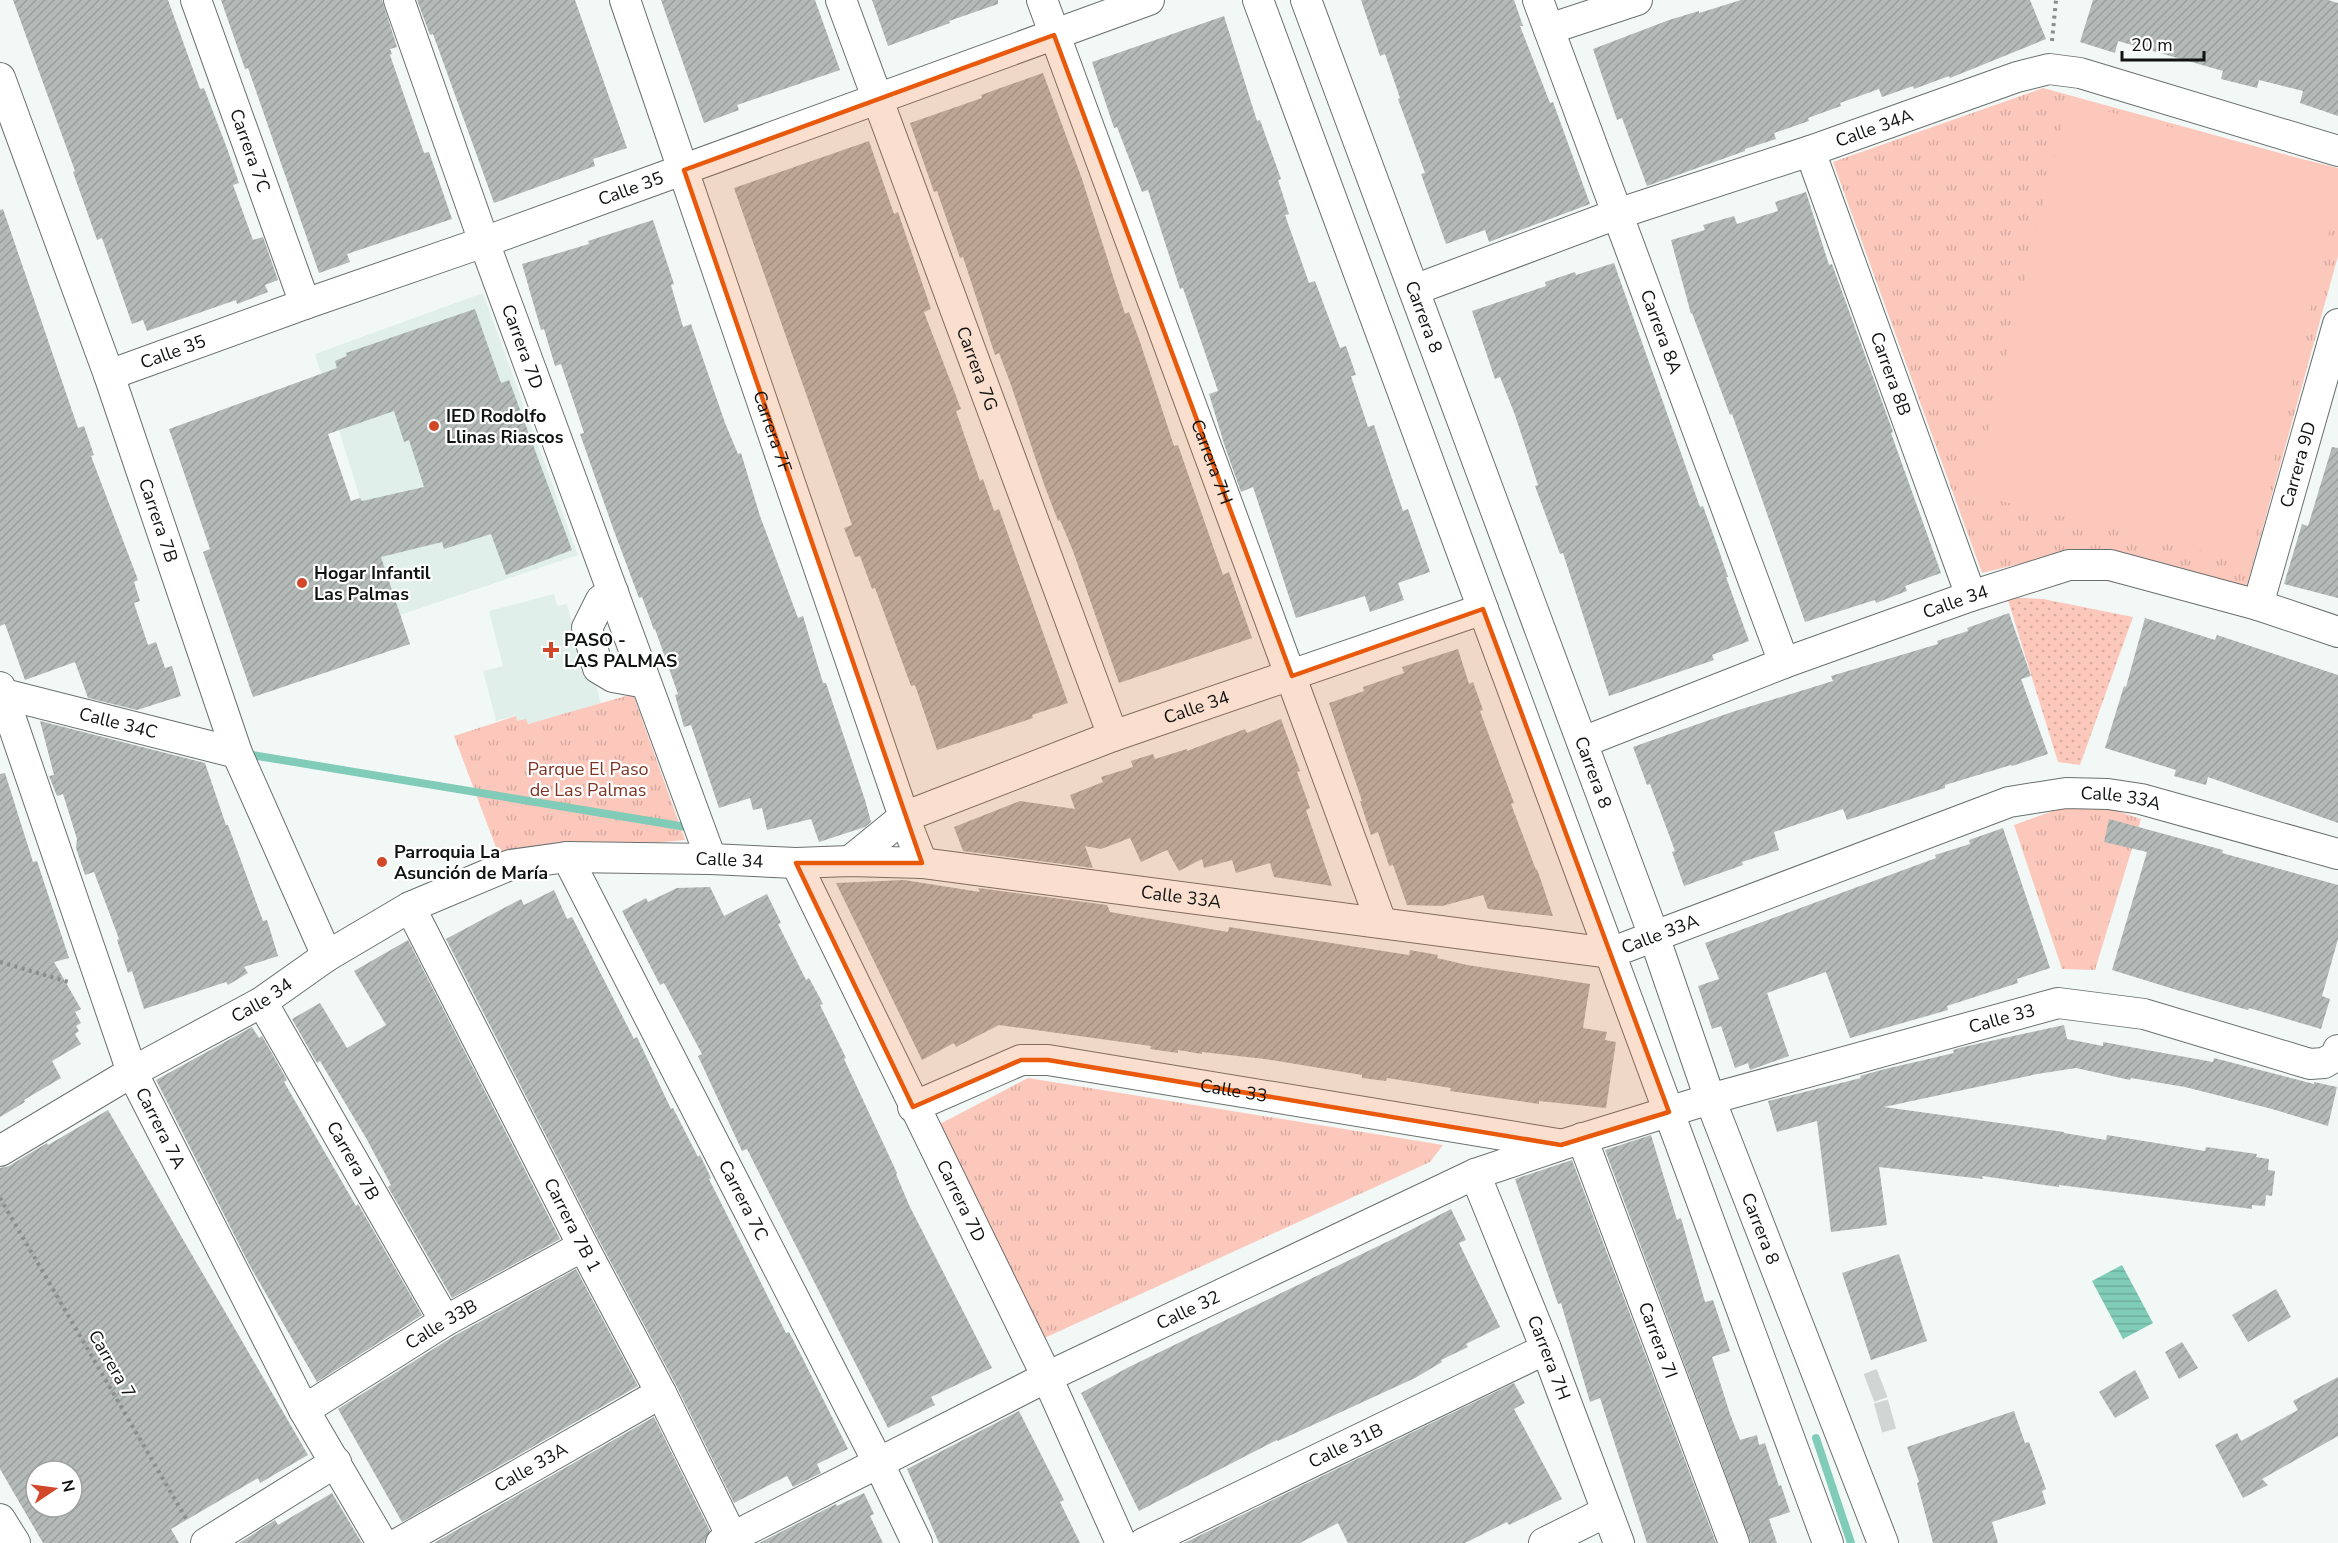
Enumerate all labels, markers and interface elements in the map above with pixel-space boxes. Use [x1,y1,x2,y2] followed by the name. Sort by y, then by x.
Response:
[2122,24,2204,62] scale bar
[2131,33,2173,57] text: 20 m
[1832,103,1916,153] street label: Calle 34A
[224,106,276,196] street label: Carrera 7C
[595,166,667,211] street label: Calle 35
[1399,277,1448,356] street label: Carrera 8
[1635,286,1688,377] street label: Carrera 8A
[496,301,549,392] street label: Carrera 7D
[951,323,1004,414] street label: Carrera 7G
[137,329,209,375] street label: Calle 35
[1864,329,1917,419] street label: Carrera 8B
[747,387,797,476] street label: Carrera 7F
[446,404,564,449] place label: IED Rodolfo Llinas Riascos
[1185,416,1238,508] street label: Carrera 7H
[427,419,441,433] marker: IED Rodolfo Llinas Riascos
[2274,419,2322,510] street label: Carrera 9D
[133,475,184,566] street label: Carrera 7B
[314,561,431,606] place label: Hogar Infantil Las Palmas
[295,576,309,590] marker: Hogar Infantil Las Palmas
[1919,579,1991,624] street label: Calle 34
[564,628,677,673] place label: PASO - LAS PALMAS
[542,641,560,659] marker: PASO - LAS PALMAS
[1160,685,1233,730] street label: Calle 34
[77,702,160,744] street label: Calle 34C
[1569,733,1617,812] street label: Carrera 8
[527,757,649,802] park label: Parque El Paso de Las Palmas
[2080,781,2164,816] street label: Calle 33A
[394,840,548,885] place label: Parroquia La Asunción de María
[695,847,764,873] street label: Calle 34
[375,855,389,869] marker: Parroquia La Asunción de María
[1139,880,1223,914] street label: Calle 33A
[1618,909,1702,960] street label: Calle 33A
[227,972,297,1028] street label: Calle 34
[1966,998,2038,1039] street label: Calle 33
[1198,1073,1269,1108] street label: Calle 33
[130,1083,191,1173] street label: Carrera 7A
[321,1117,385,1205] street label: Carrera 7B
[713,1156,774,1245] street label: Carrera 7C
[931,1156,991,1246] street label: Carrera 7D
[538,1174,607,1276] street label: Carrera 7B 1
[1736,1189,1785,1268] street label: Carrera 8
[1152,1285,1224,1335] street label: Calle 32
[401,1294,482,1355] street label: Calle 33B
[1633,1299,1683,1382] street label: Carrera 7I
[1522,1312,1576,1403] street label: Carrera 7H
[83,1326,141,1402] street label: Carrera 7
[1305,1417,1387,1474] street label: Calle 31B
[490,1437,572,1498] street label: Calle 33A
[24,1459,84,1519] north arrow
[56,1478,80,1494] text: N

